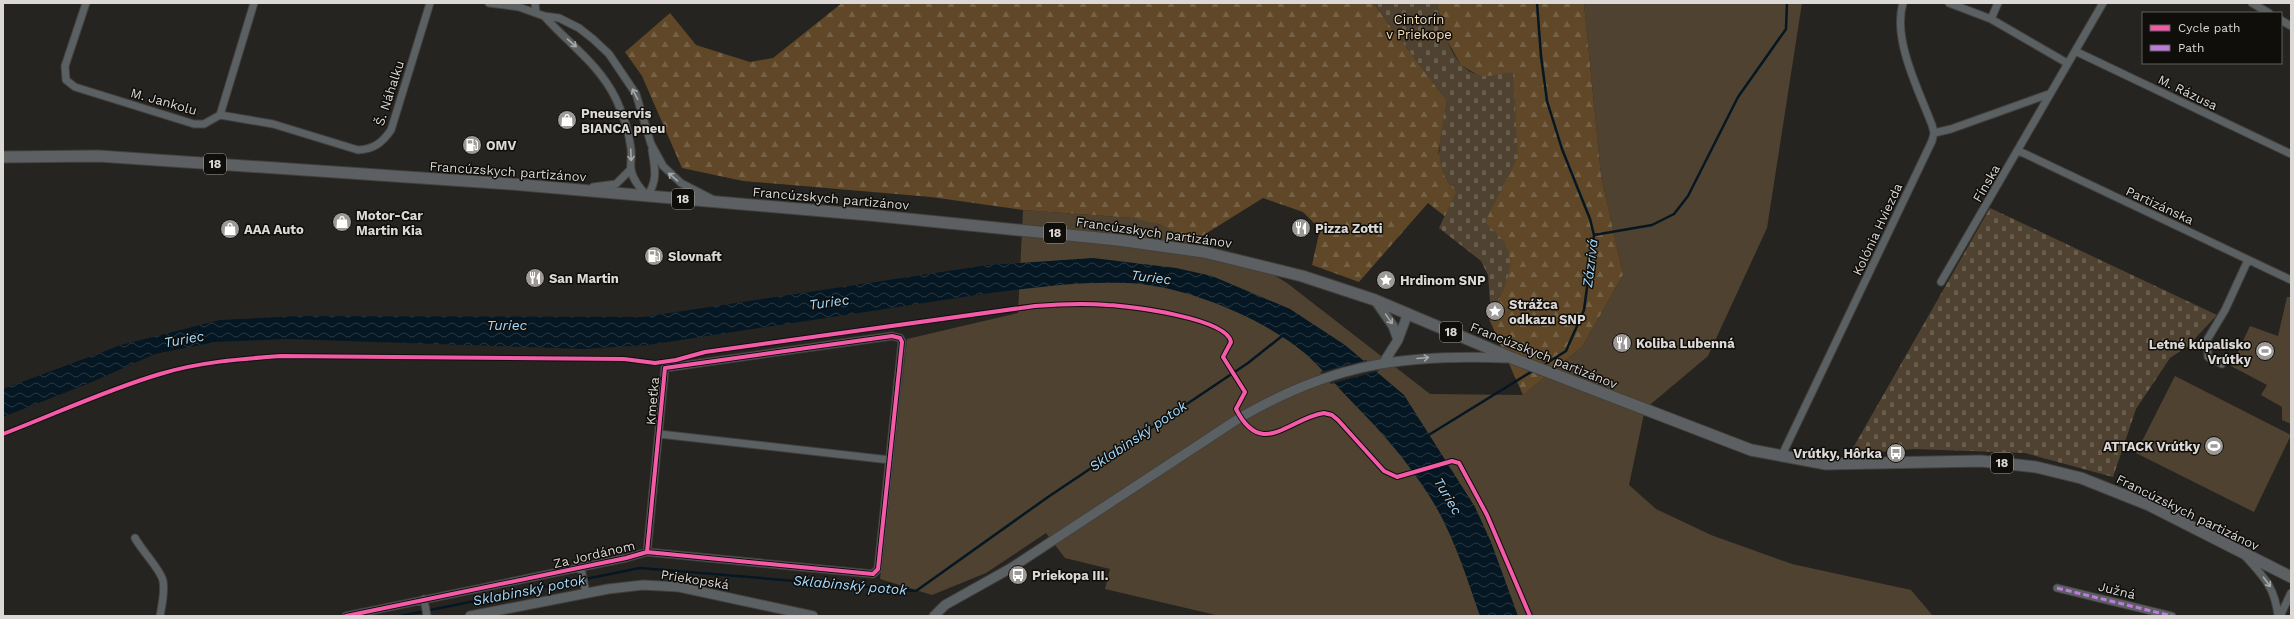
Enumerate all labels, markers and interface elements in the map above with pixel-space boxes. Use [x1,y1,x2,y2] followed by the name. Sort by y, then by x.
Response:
[1386,12,1452,42] park label: Cintorín v Priekope
[2142,12,2282,64] legend
[2178,21,2240,35] text: Cycle path
[566,39,577,48] one-way arrow
[2178,41,2204,55] text: Path
[371,58,407,128] street label: Š. Náhalku
[2156,72,2220,114] street label: M. Rázusa
[129,85,199,118] street label: M. Jankolu
[631,88,638,100] one-way arrow
[581,106,665,136] place label: Pneuservis BIANCA pneu
[556,109,578,131] shop icon: Pneuservis BIANCA pneu
[461,134,483,156] fuel station icon: OMV
[486,138,516,153] place label: OMV
[628,148,635,161] one-way arrow
[204,154,226,174] road number: 18
[429,159,587,184] street label: Francúzskych partizánov
[1970,161,2003,205] street label: Fínska
[668,172,678,181] one-way arrow
[1849,180,1906,278] street label: Kolónia Hviezda
[2124,183,2197,228] street label: Partizánska
[752,184,910,213] street label: Francúzskych partizánov
[672,189,694,209] road number: 18
[356,208,423,238] place label: Motor-Car Martin Kia
[331,211,353,233] shop icon: Motor-Car Martin Kia
[1075,214,1233,251] street label: Francúzskych partizánov
[1290,217,1312,239] restaurant icon: Pizza Zotti
[219,218,241,240] shop icon: AAA Auto
[1315,221,1383,236] place label: Pizza Zotti
[244,222,304,237] place label: AAA Auto
[1044,223,1066,243] road number: 18
[1579,238,1601,289] water label: Zázrivá
[643,245,665,267] fuel station icon: Slovnaft
[668,249,722,264] place label: Slovnaft
[524,267,546,289] restaurant icon: San Martin
[1130,267,1172,287] water label: Turiec
[1375,269,1397,291] place icon: Hrdinom SNP
[549,271,619,286] place label: San Martin
[1400,273,1486,288] place label: Hrdinom SNP
[808,291,851,313] water label: Turiec
[1509,297,1586,327] place label: Strážca odkazu SNP
[1484,300,1506,322] place icon: Strážca odkazu SNP
[1385,313,1393,324] one-way arrow
[487,317,528,333] water label: Turiec
[1468,319,1620,392] street label: Francúzskych partizánov
[1440,322,1462,342] road number: 18
[163,328,206,350] water label: Turiec
[1611,332,1633,354] restaurant icon: Koliba Lubenná
[1636,336,1735,351] place label: Koliba Lubenná
[2149,337,2252,367] place label: Letné kúpalisko Vrútky
[2254,340,2276,362] sports icon: Letné kúpalisko Vrútky
[1416,354,1429,361] one-way arrow
[643,376,662,426] street label: Kmeťka
[1086,397,1190,475] water label: Sklabinský potok
[2203,435,2225,457] sports icon: ATTACK Vrútky
[2103,439,2201,454] place label: ATTACK Vrútky
[1885,442,1907,464] bus stop icon: Vrútky, Hôrka
[1793,446,1882,461] place label: Vrútky, Hôrka
[1991,453,2013,473] road number: 18
[2114,471,2262,554] street label: Francúzskych partizánov
[1431,475,1465,518] water label: Turiec
[552,538,636,571] street label: Za Jordánom
[1007,564,1029,586] bus stop icon: Priekopa III.
[660,567,731,592] street label: Priekopská
[1032,568,1109,583] place label: Priekopa III.
[471,571,587,609] water label: Sklabinský potok
[792,572,908,598] water label: Sklabinský potok
[2263,576,2271,587] one-way arrow
[2097,579,2138,602] street label: Južná

